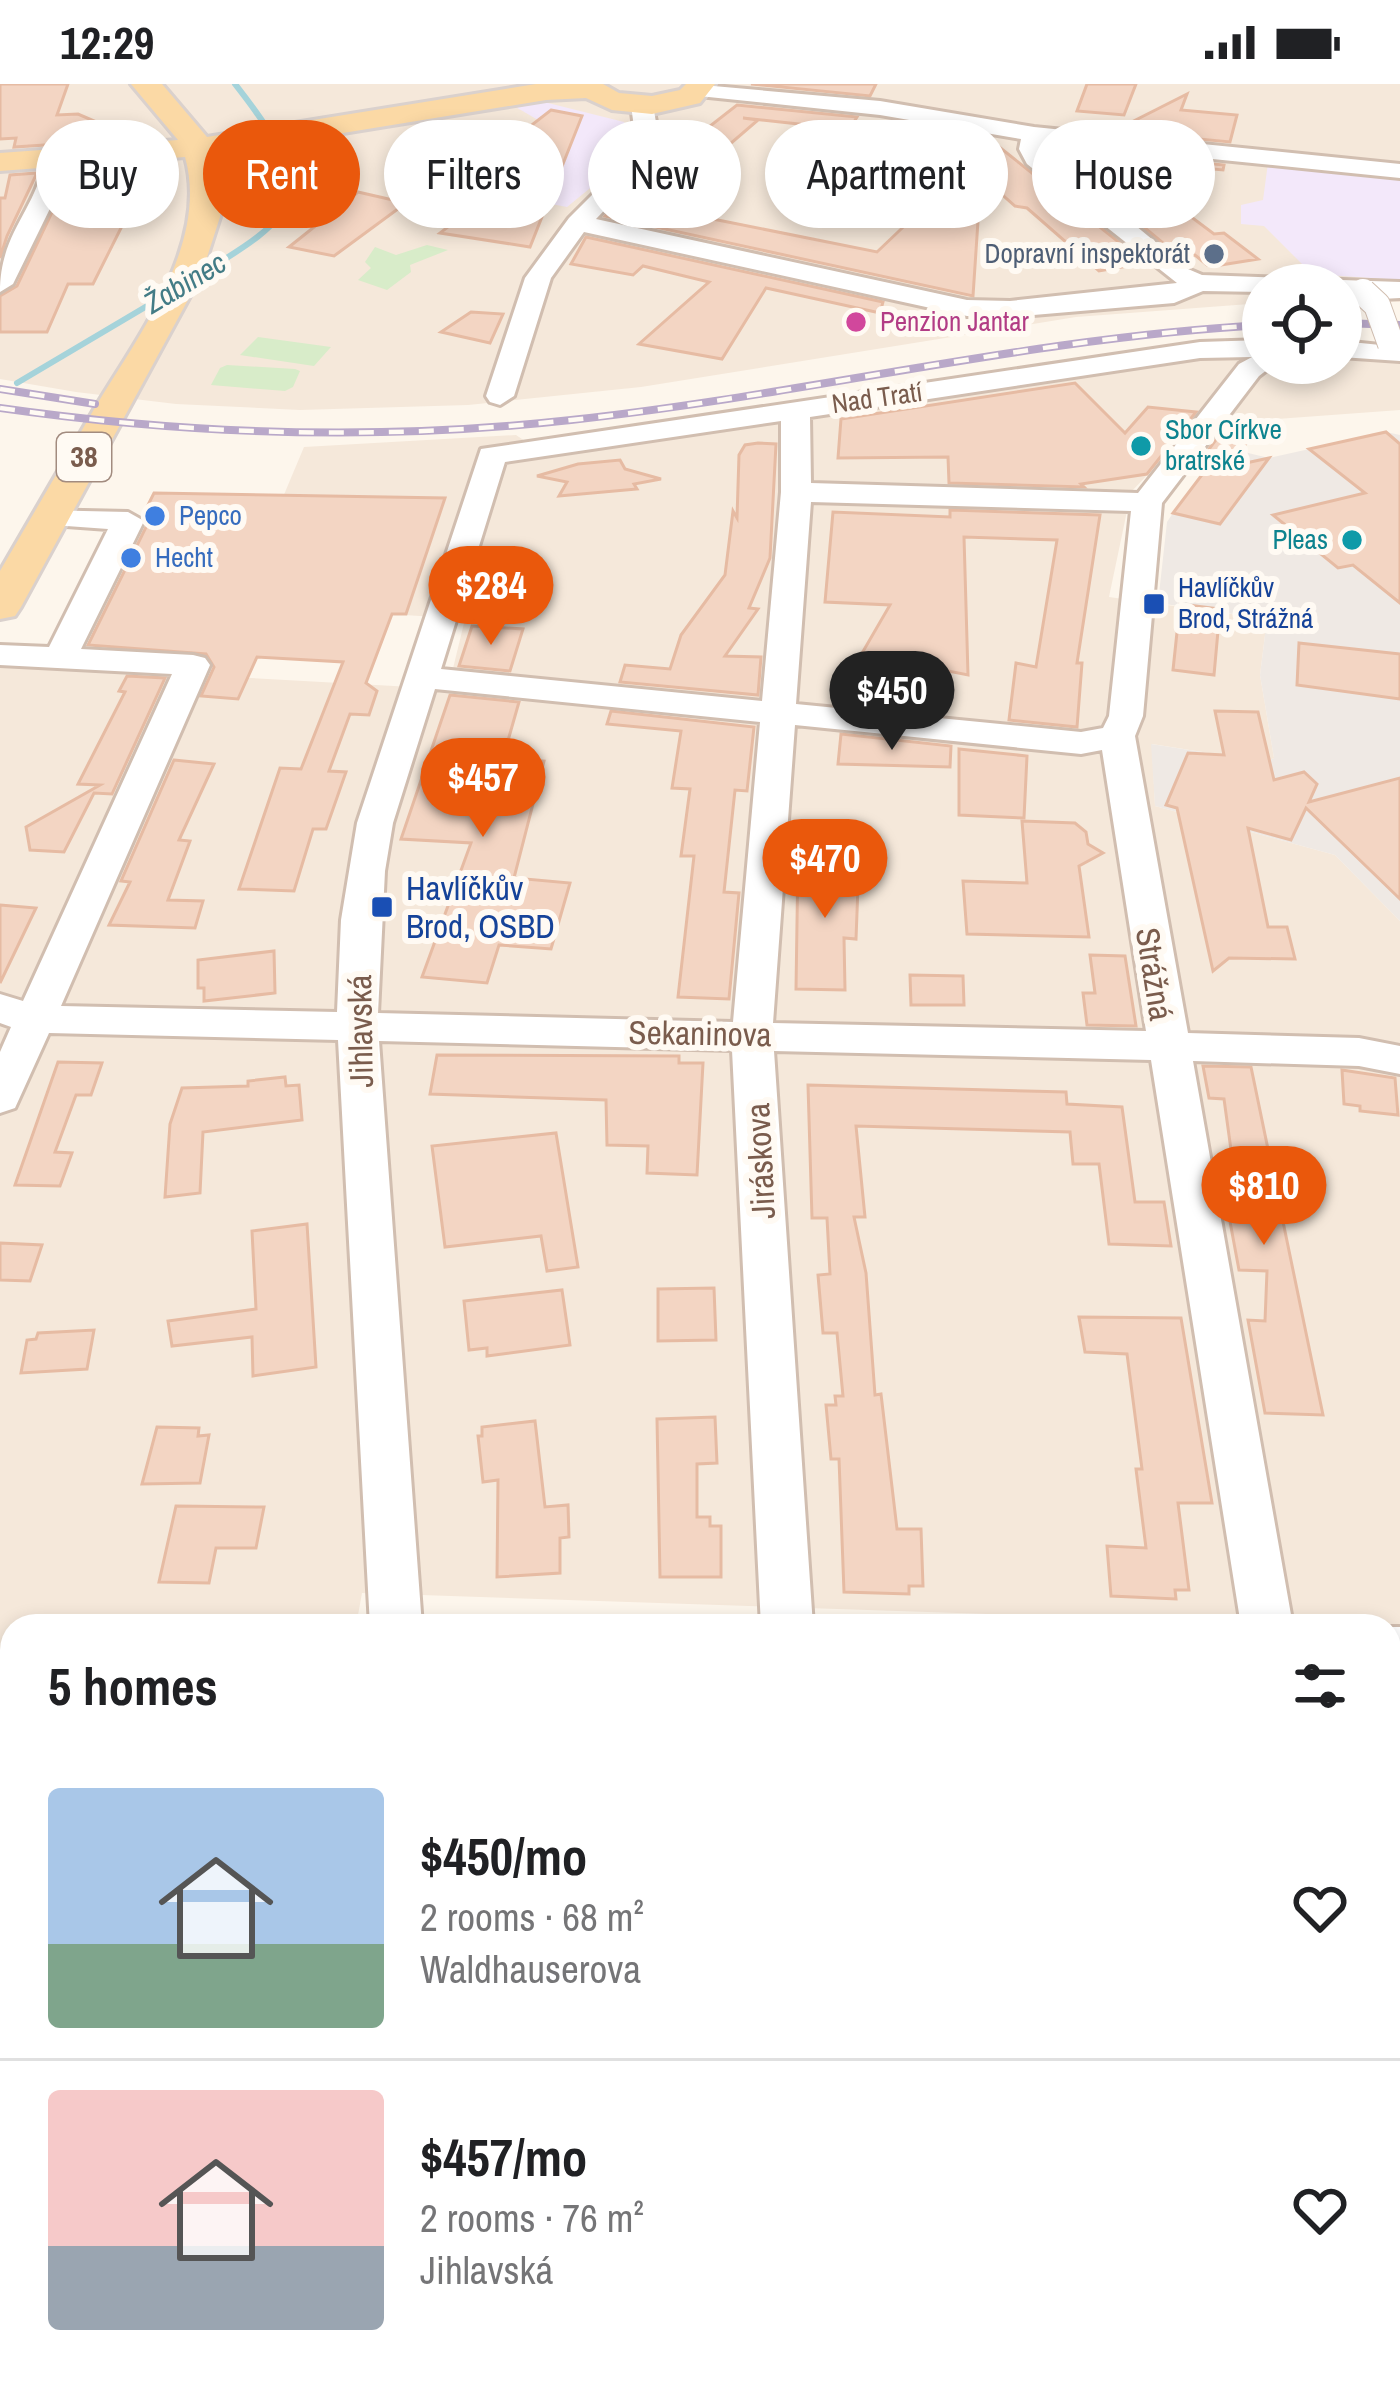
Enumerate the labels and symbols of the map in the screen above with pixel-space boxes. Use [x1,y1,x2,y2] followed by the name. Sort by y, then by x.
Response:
[984,235,1190,271] place label: Dopravní inspektorát
[1201,241,1227,267] marker: Dopravní inspektorát
[135,242,233,323] water label: Žabinec
[880,303,1030,339] place label: Penzion Jantar
[843,309,869,335] marker: Penzion Jantar
[829,373,925,421] street label: Nad Tratí
[1165,411,1282,478] place label: Sbor Církve bratrské
[57,433,111,481] road number: 38
[1128,433,1154,459] marker: Sbor Církve bratrské
[179,497,242,533] place label: Pepco
[142,503,168,529] marker: Pepco
[1273,521,1328,557] place label: Pleas
[1339,527,1365,553] marker: Pleas
[155,539,213,575] place label: Hecht
[118,545,144,571] marker: Hecht
[420,546,562,648] pin: $284
[1178,569,1313,636] place label: Havlíčkův Brod, Strážná
[1141,591,1167,617] marker: Havlíčkův Brod, Strážná
[821,651,963,753] pin: $450
[412,738,554,840] pin: $457
[754,819,896,921] pin: $470
[406,866,555,948] place label: Havlíčkův Brod, OSBD
[369,894,395,920] marker: Havlíčkův Brod, OSBD
[1126,924,1184,1024] street label: Strážná
[337,974,383,1088] street label: Jihlavská
[628,1010,772,1056] street label: Sekaninova
[735,1102,785,1220] street label: Jiráskova
[1193,1146,1335,1248] pin: $810

